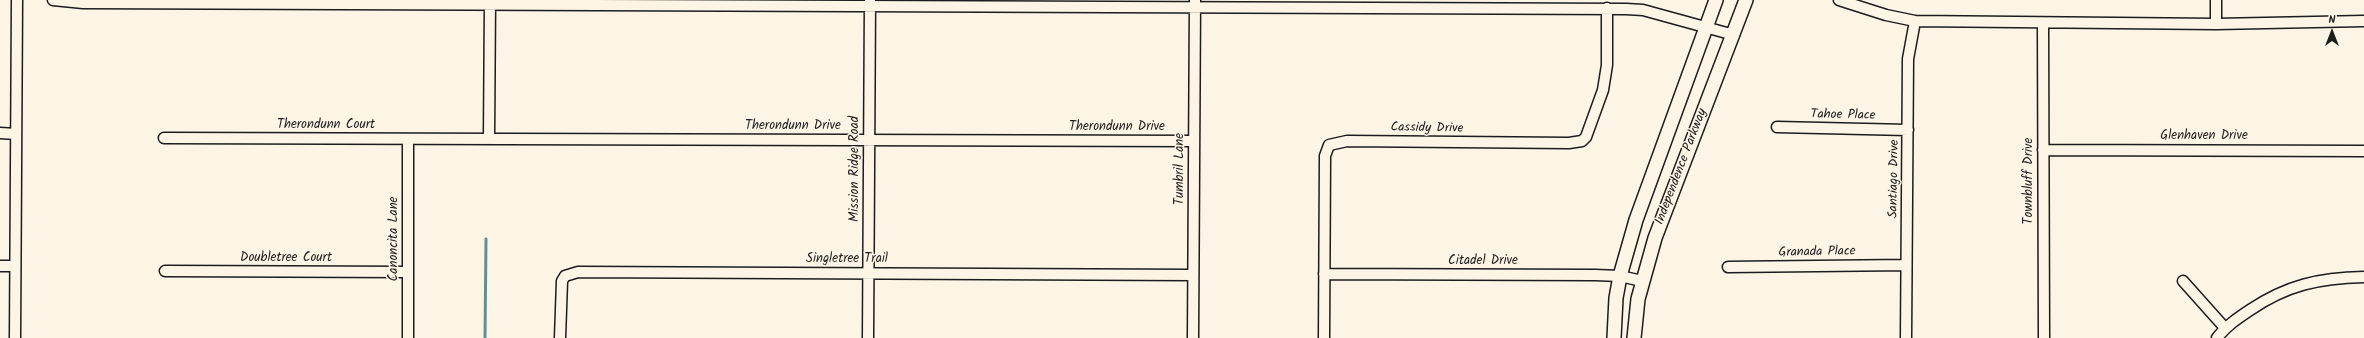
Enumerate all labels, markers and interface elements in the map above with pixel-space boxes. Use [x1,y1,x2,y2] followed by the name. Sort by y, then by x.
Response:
[2329,11,2335,29] text: N
[2312,12,2352,52] north arrow
[1653,107,1711,227] street label: Independence Parkway
[1810,108,1876,124] street label: Tahoe Place
[848,116,864,222] street label: Mission Ridge Road
[277,118,375,134] street label: Therondunn Court
[745,119,841,135] street label: Therondunn Drive
[1069,120,1165,136] street label: Therondunn Drive
[1390,121,1464,137] street label: Cassidy Drive
[2160,129,2248,145] street label: Glenhaven Drive
[1173,133,1189,205] street label: Tumbril Lane
[2022,138,2038,224] street label: Townbluff Drive
[1887,140,1903,218] street label: Santiago Drive
[387,197,403,281] street label: Canoncita Lane
[1778,245,1856,261] street label: Granada Place
[240,251,332,267] street label: Doubletree Court
[806,252,888,268] street label: Singletree Trail
[1448,254,1518,270] street label: Citadel Drive

